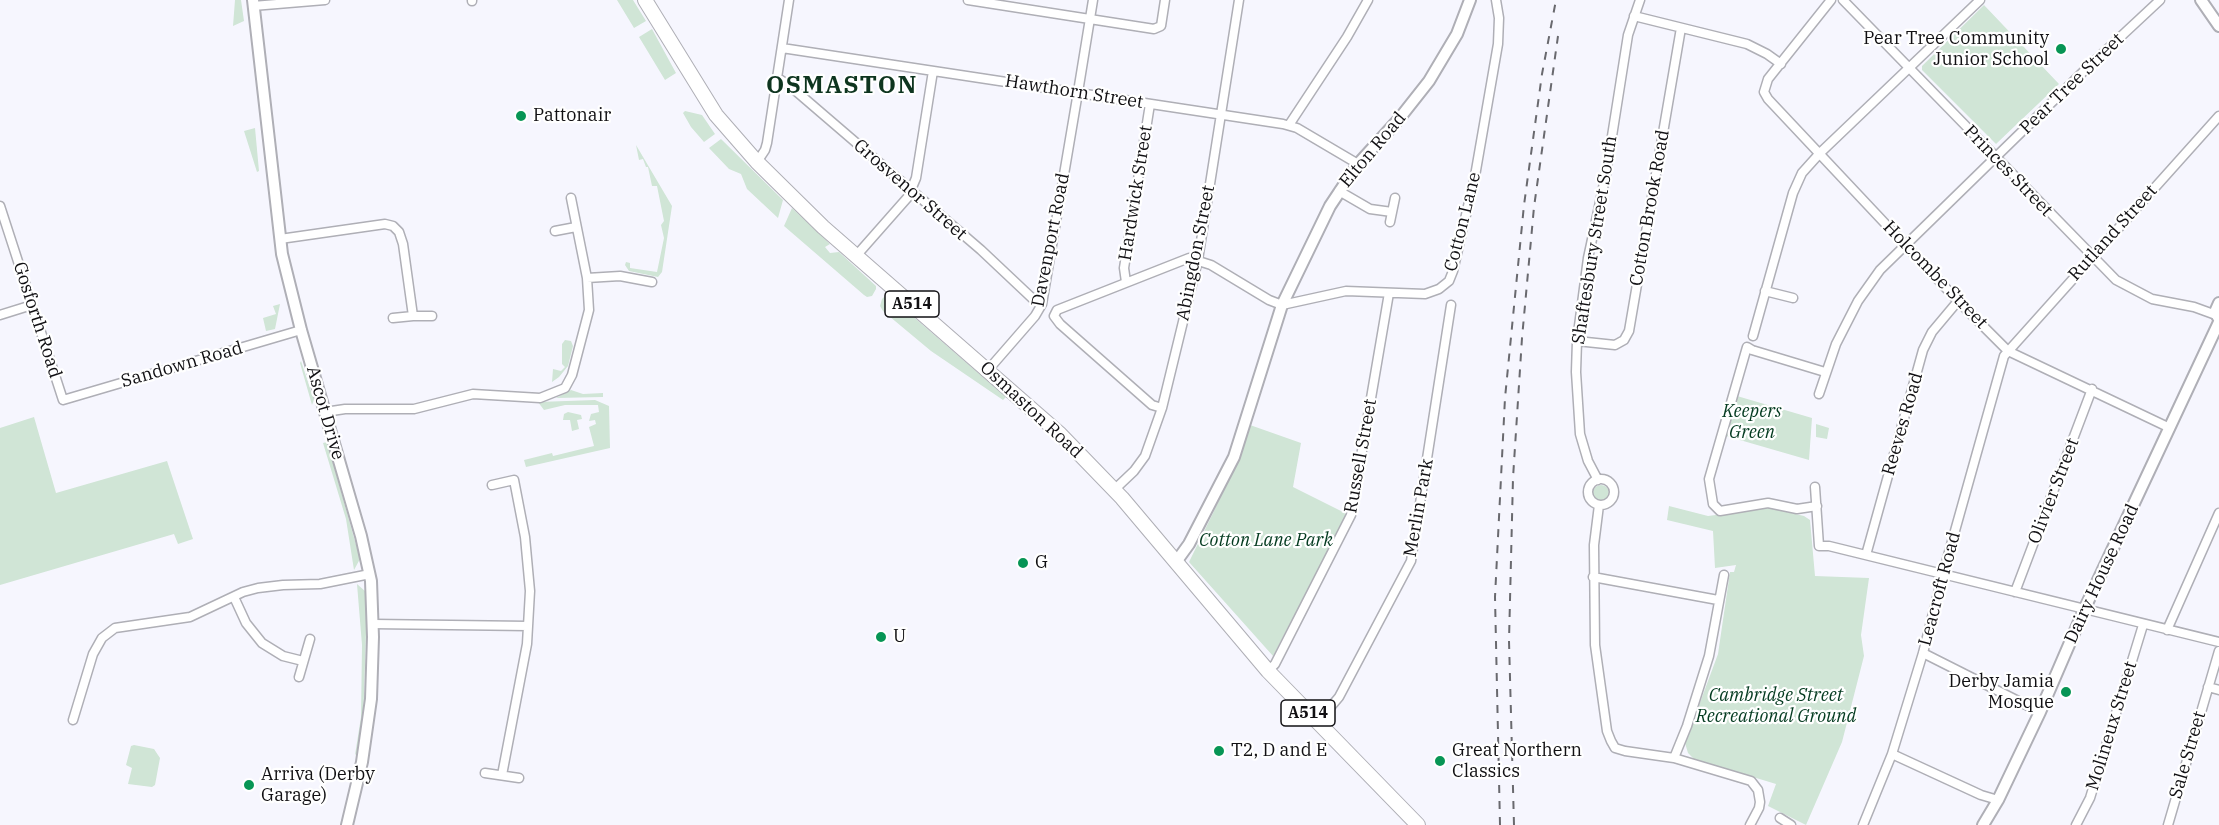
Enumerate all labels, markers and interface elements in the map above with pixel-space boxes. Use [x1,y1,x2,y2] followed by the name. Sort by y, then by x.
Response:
[1863,28,2049,70] place label: Pear Tree Community Junior School
[2016,29,2128,139] street label: Pear Tree Street
[2054,42,2068,56] marker: Pear Tree Community Junior School
[1003,70,1145,114] street label: Hawthorn Street
[766,72,918,100] district label: OSMASTON
[533,105,611,127] place label: Pattonair
[1335,108,1411,192] street label: Elton Road
[514,109,528,123] marker: Pattonair
[1959,121,2057,221] street label: Princes Street
[1115,124,1157,262] street label: Hardwick Street
[1626,128,1674,288] street label: Cotton Brook Road
[1568,134,1622,346] street label: Shaftesbury Street South
[849,135,971,245] street label: Grosvenor Street
[1440,170,1486,274] street label: Cotton Lane
[1027,171,1075,309] street label: Davenport Road
[2064,180,2162,286] street label: Rutland Street
[1172,184,1220,322] street label: Abingdon Street
[1878,217,1992,333] street label: Holcombe Street
[8,259,66,381] street label: Gosforth Road
[885,291,939,317] road number: A514
[119,337,245,393] street label: Sandown Road
[975,357,1087,463] street label: Osmaston Road
[301,364,349,462] street label: Ascot Drive
[1878,370,1928,478] street label: Reeves Road
[1340,397,1382,515] street label: Russell Street
[1722,401,1782,444] park label: Keepers Green
[2024,435,2084,547] street label: Olivier Street
[1400,457,1438,559] street label: Merlin Park
[2060,501,2144,647] street label: Dairy House Road
[1199,530,1333,552] park label: Cotton Lane Park
[1914,530,1966,648] street label: Leacroft Road
[1035,552,1048,574] place label: G
[1016,556,1030,570] marker: G
[893,626,906,648] place label: U
[874,630,888,644] marker: U
[2082,659,2142,793] street label: Molineux Street
[1949,671,2054,714] place label: Derby Jamia Mosque
[1696,685,1856,728] park label: Cambridge Street Recreational Ground
[2059,685,2073,699] marker: Derby Jamia Mosque
[1281,700,1335,726] road number: A514
[2165,709,2211,801] street label: Sale Street
[1231,740,1327,762] place label: T2, D and E
[1452,740,1582,783] place label: Great Northern Classics
[1212,744,1226,758] marker: T2, D and E
[1433,754,1447,768] marker: Great Northern Classics
[261,764,375,806] place label: Arriva (Derby Garage)
[242,778,256,792] marker: Arriva (Derby Garage)

